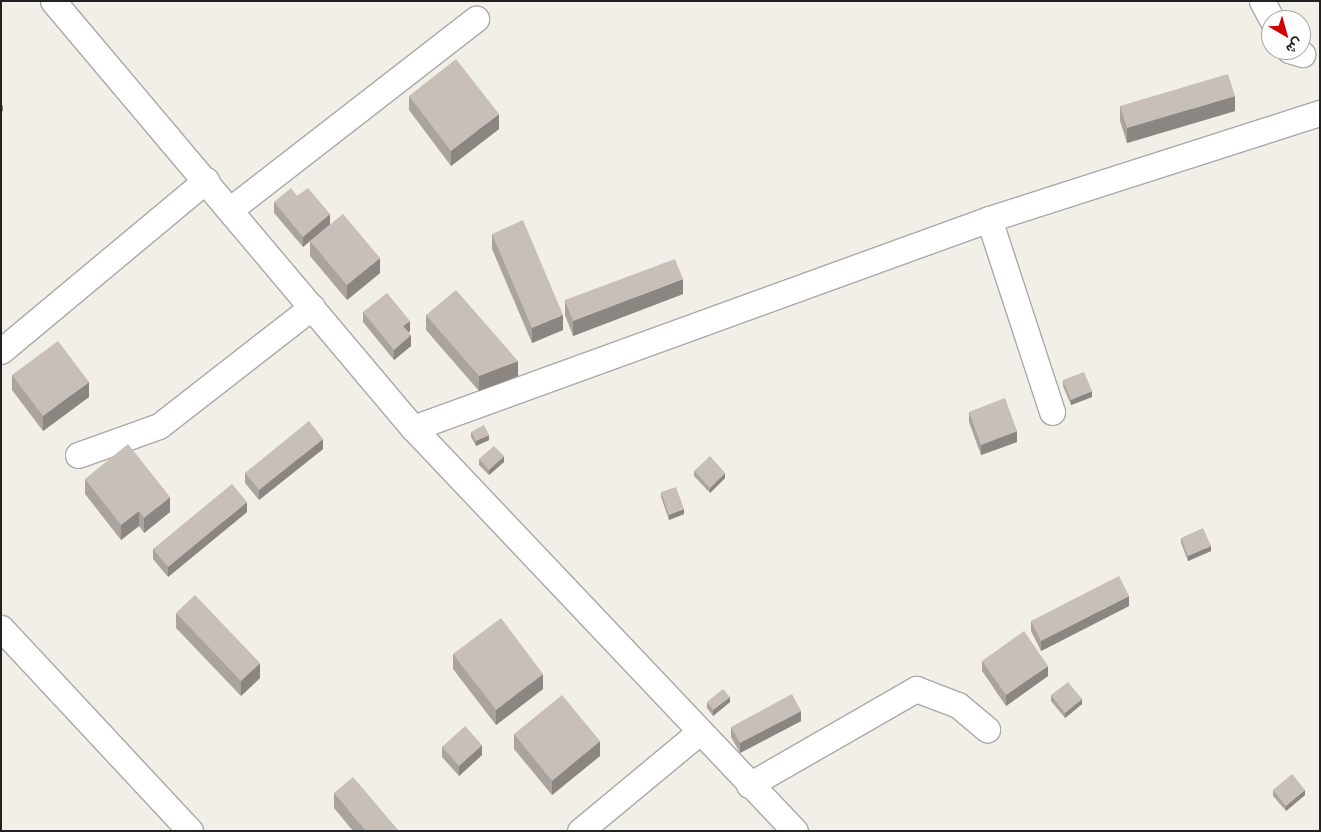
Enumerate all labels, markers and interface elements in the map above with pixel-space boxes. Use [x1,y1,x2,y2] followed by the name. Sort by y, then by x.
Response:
[1261,10,1311,60] north arrow
[1282,34,1307,58] text: ش

